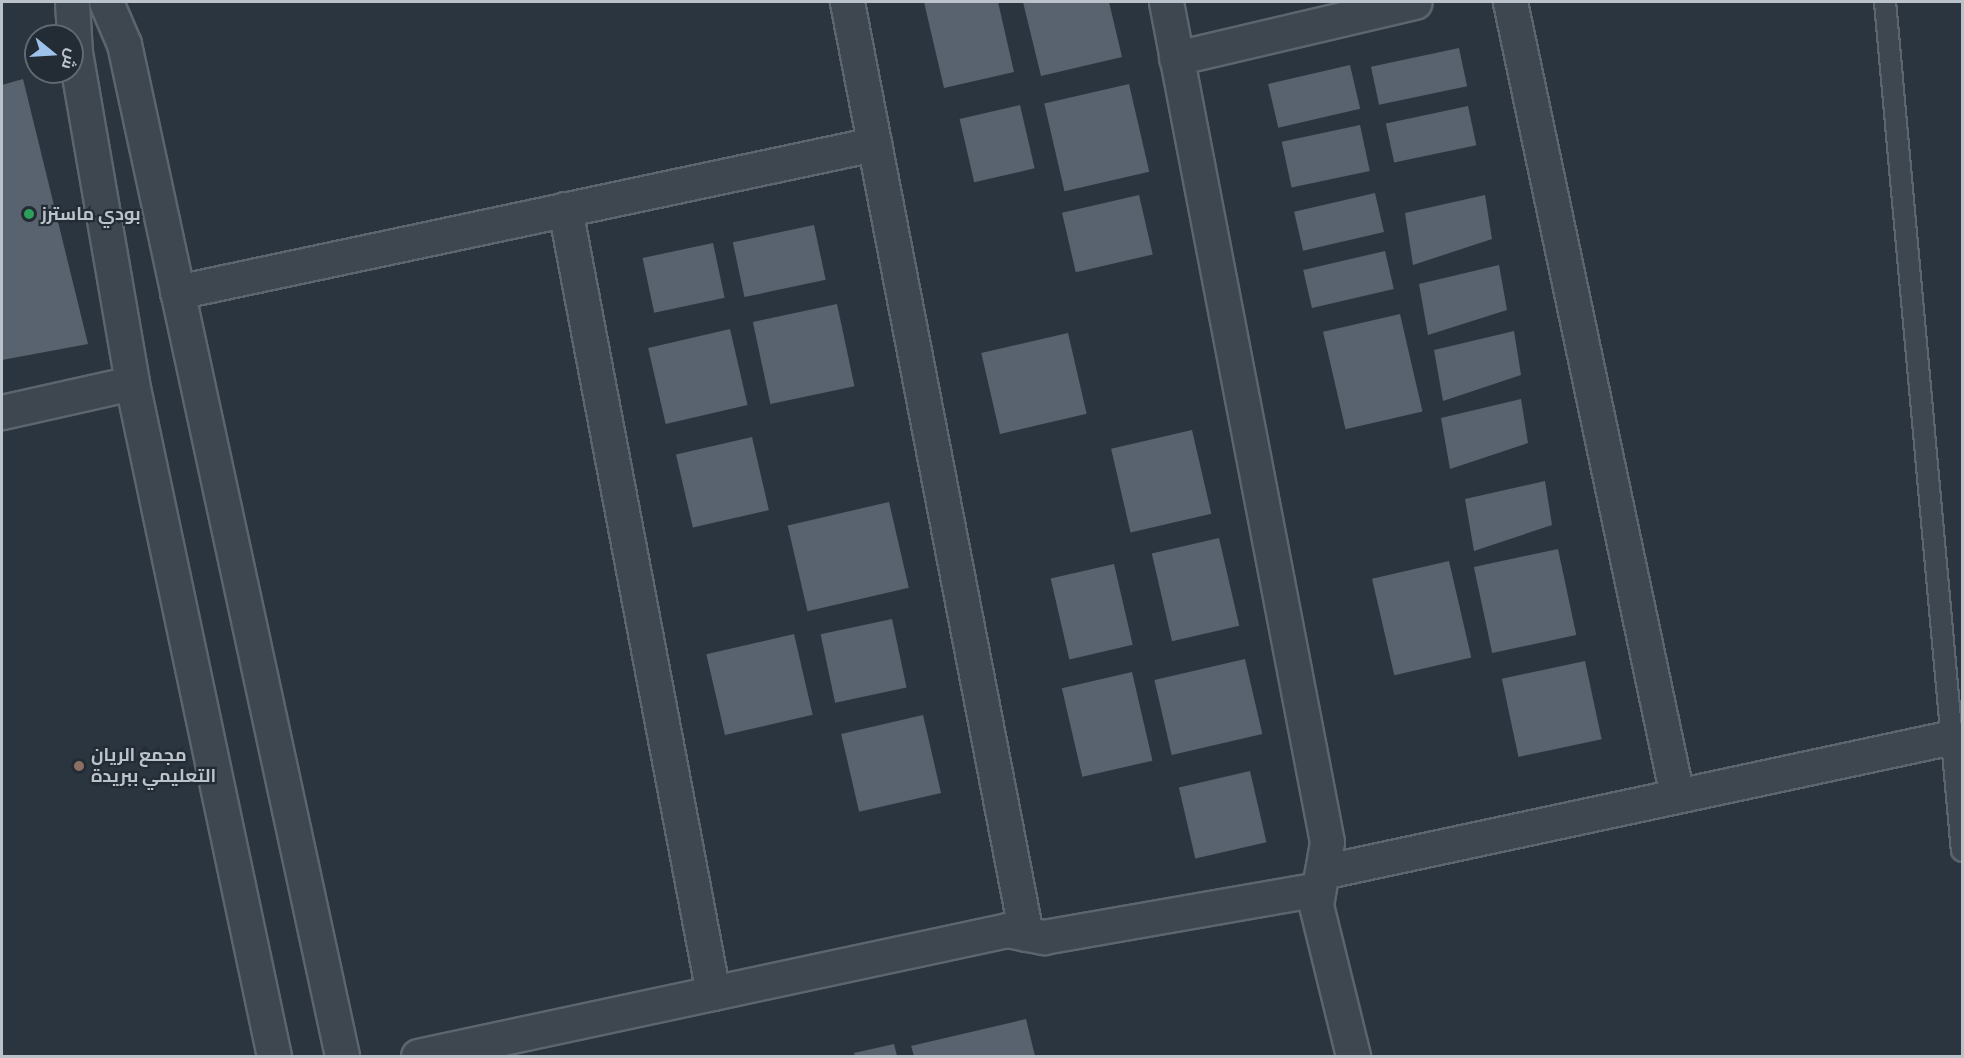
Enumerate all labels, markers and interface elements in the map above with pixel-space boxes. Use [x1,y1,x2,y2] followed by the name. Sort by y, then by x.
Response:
[24,24,84,84] north arrow
[57,46,82,72] text: ش
[41,203,141,225] place label: بودي ماسترز
[22,207,36,221] marker: بودي ماسترز
[91,745,216,788] place label: مجمع الريان التعليمي ببريدة
[72,759,86,773] marker: مجمع الريان التعليمي ببريدة

